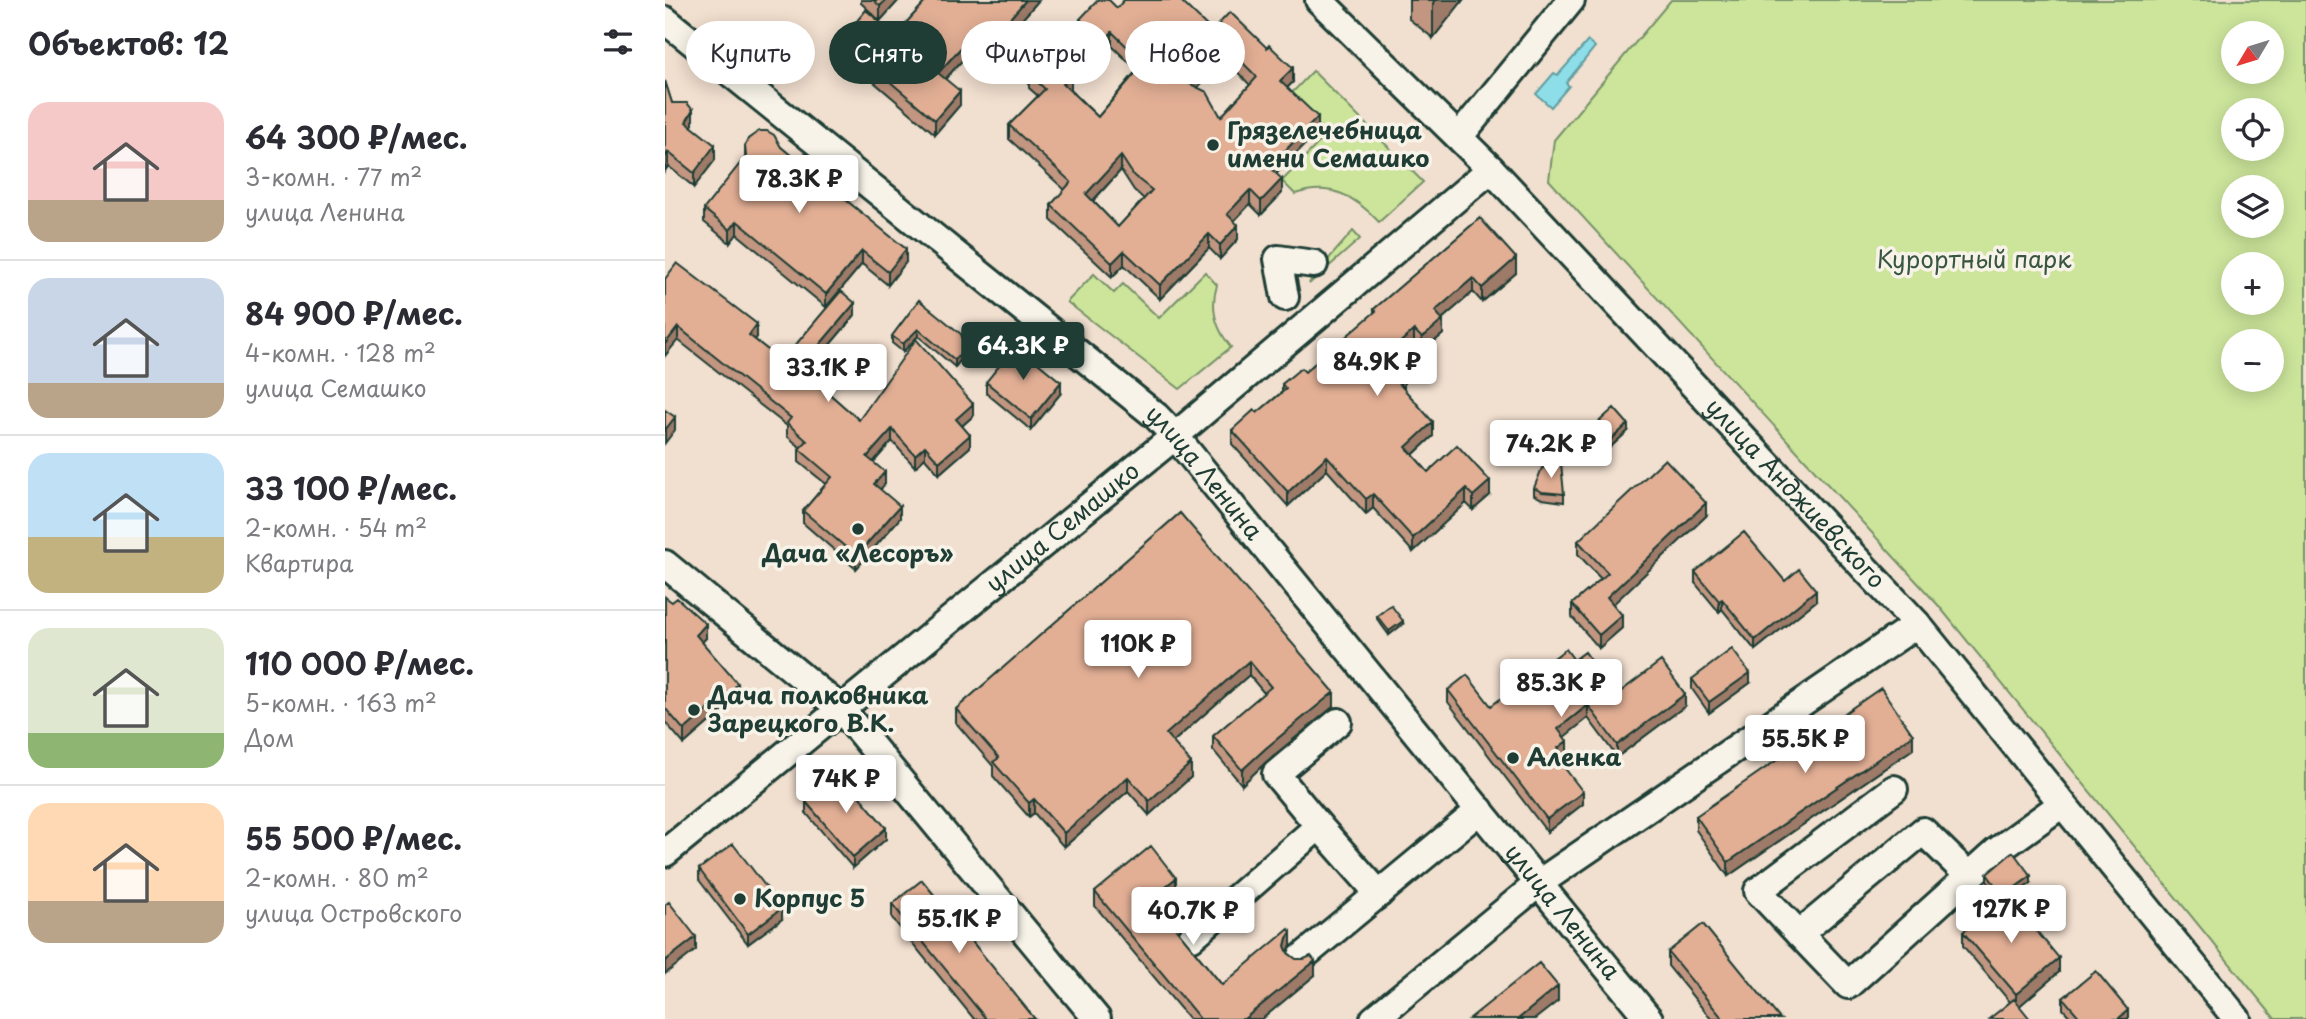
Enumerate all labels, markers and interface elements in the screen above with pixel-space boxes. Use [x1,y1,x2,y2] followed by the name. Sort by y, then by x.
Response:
[28,20,229,65] text: Объектов: 12
[686,21,815,84] chip: Купить
[829,21,947,84] chip: Снять
[961,21,1111,84] chip: Фильтры
[1125,21,1245,84] chip: Новое
[2221,21,2284,84] north arrow
[2221,21,2284,392] map controls
[599,23,637,61] icon: filters
[2221,98,2284,161] button: locate
[1227,111,1429,175] place label: Грязелечебница имени Семашко
[245,114,468,159] text: 64 300 ₽/мес.
[84,130,168,214] icon: home
[1205,137,1221,153] marker: Грязелечебница имени Семашко
[734,156,864,215] pin: 78.3K ₽
[245,159,422,194] text: 3-комн. · 77 m²
[755,160,843,195] text: 78.3K ₽
[2221,175,2284,238] button: layers
[245,194,405,229] text: улица Ленина
[1876,240,2072,276] park label: Курортный парк
[2221,252,2284,315] button: +
[245,290,463,335] text: 84 900 ₽/мес.
[84,306,168,390] icon: home
[958,322,1088,382] pin: 64.3K ₽
[977,327,1069,362] text: 64.3K ₽
[2221,329,2284,392] button: −
[245,335,436,370] text: 4-комн. · 128 m²
[1312,338,1442,398] pin: 84.9K ₽
[1333,343,1421,378] text: 84.9K ₽
[763,344,893,404] pin: 33.1K ₽
[786,349,870,384] text: 33.1K ₽
[245,370,427,405] text: улица Семашко
[1698,389,1895,596] street label: улица Анджиевского
[1139,395,1272,547] street label: улица Ленина
[1486,420,1616,480] pin: 74.2K ₽
[1506,425,1596,460] text: 74.2K ₽
[977,452,1146,600] street label: улица Семашко
[245,465,457,510] text: 33 100 ₽/мес.
[84,481,168,565] icon: home
[245,510,427,545] text: 2-комн. · 54 m²
[850,521,866,537] marker: Дача «Лесоръ»
[762,534,953,570] place label: Дача «Лесоръ»
[245,545,353,580] text: Квартира
[1081,620,1195,680] pin: 110K ₽
[1100,625,1176,660] text: 110K ₽
[245,640,474,685] text: 110 000 ₽/мес.
[84,656,168,740] icon: home
[1496,660,1626,719] pin: 85.3K ₽
[1516,664,1606,699] text: 85.3K ₽
[707,676,929,740] place label: Дача полковника Зарецкого В.К.
[245,685,437,720] text: 5-комн. · 163 m²
[686,702,702,718] marker: Дача полковника Зарецкого В.К.
[1740,716,1870,775] pin: 55.5K ₽
[245,720,294,755] text: Дом
[1761,720,1849,755] text: 55.5K ₽
[1527,738,1622,774] place label: Аленка
[1505,750,1521,766] marker: Аленка
[797,756,895,815] pin: 74K ₽
[812,760,880,795] text: 74K ₽
[245,815,462,860] text: 55 500 ₽/мес.
[84,831,168,915] icon: home
[1497,835,1630,987] street label: улица Ленина
[245,860,429,895] text: 2-комн. · 80 m²
[754,879,865,915] place label: Корпус 5
[1954,886,2068,945] pin: 127K ₽
[1128,888,1258,947] pin: 40.7K ₽
[1972,890,2050,925] text: 127K ₽
[732,891,748,907] marker: Корпус 5
[1147,892,1239,927] text: 40.7K ₽
[245,895,462,930] text: улица Островского
[894,895,1024,955] pin: 55.1K ₽
[917,900,1001,935] text: 55.1K ₽

